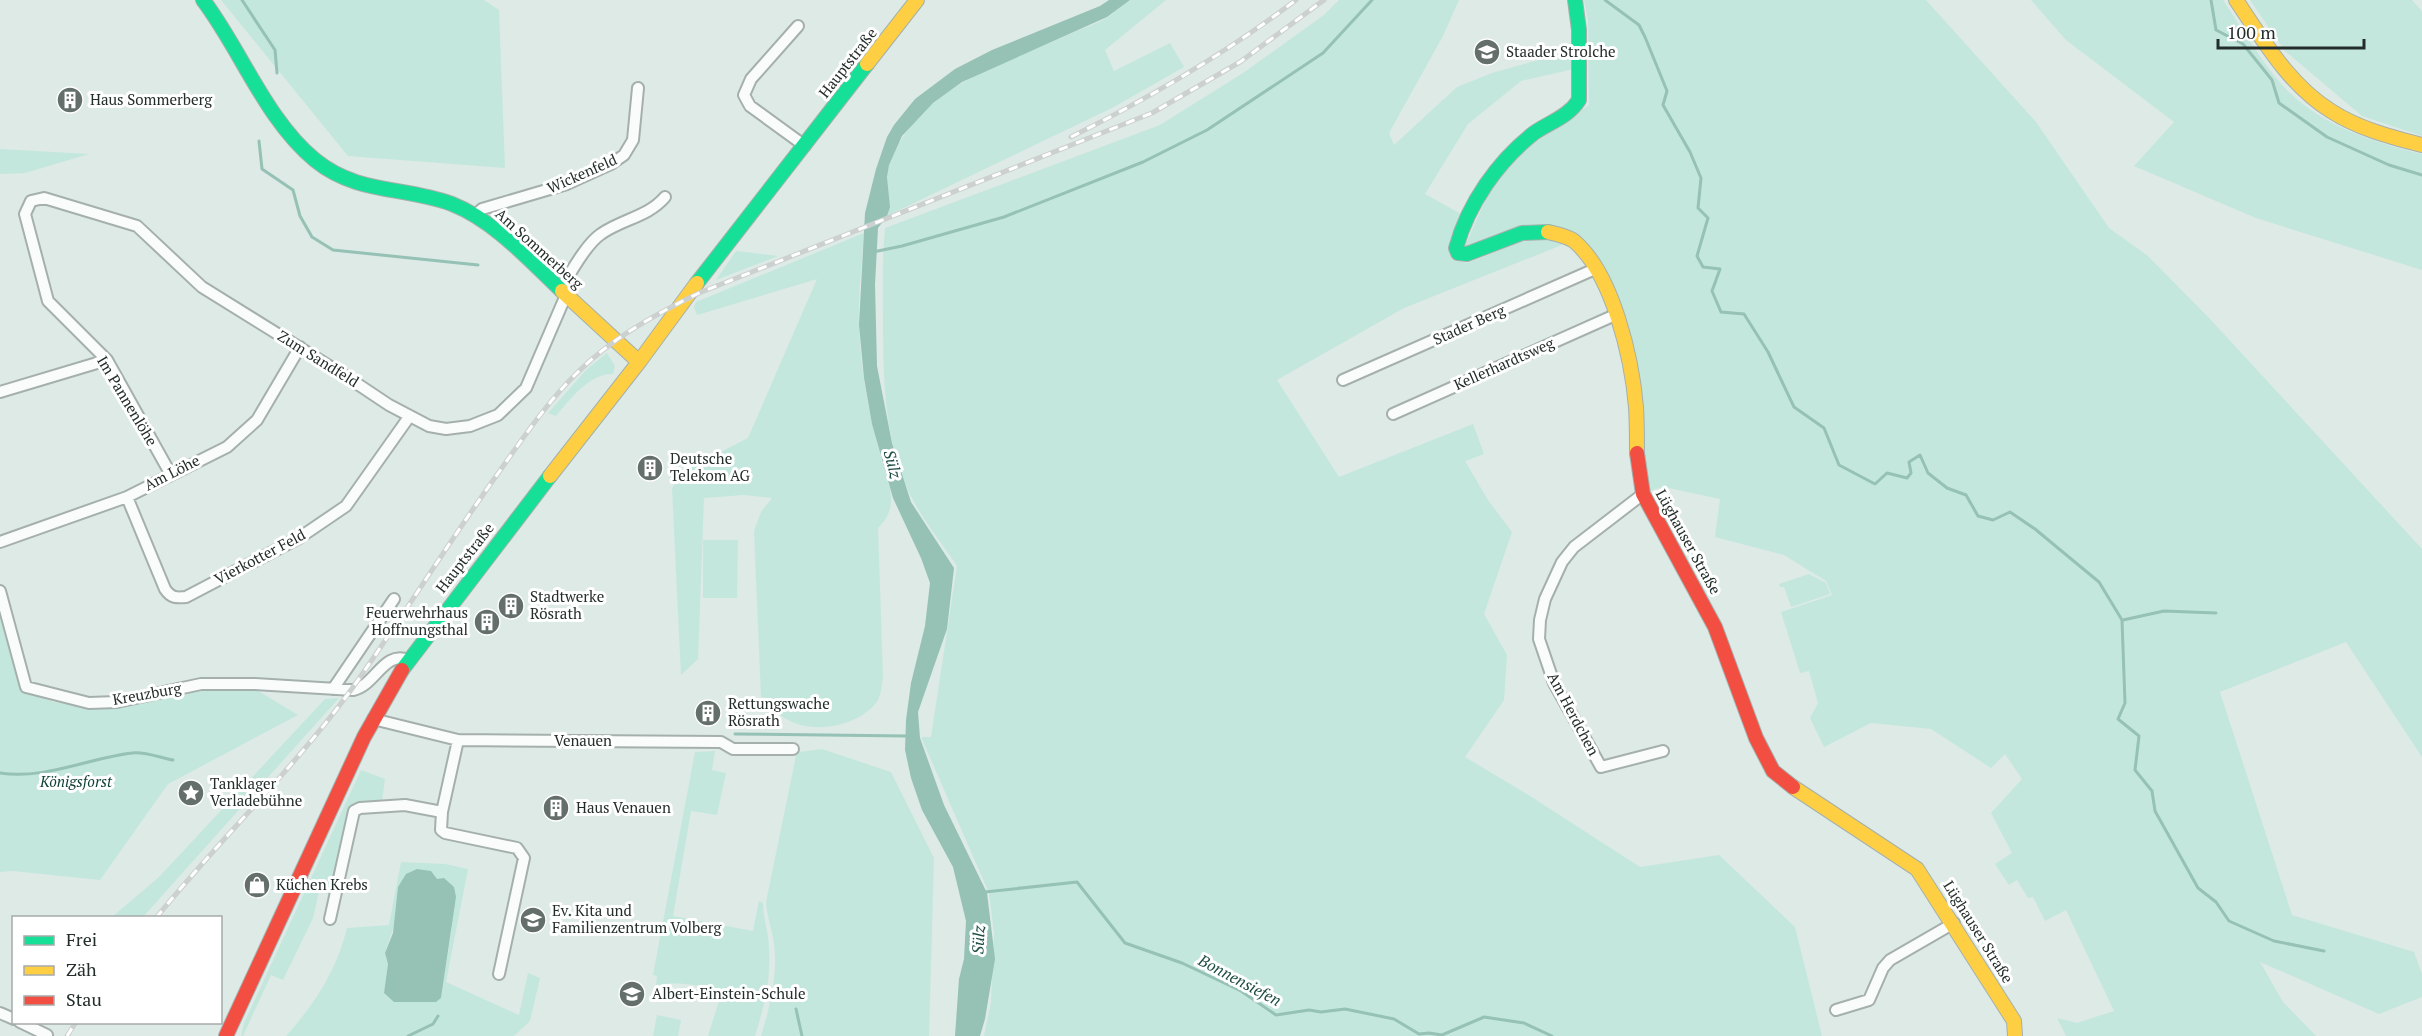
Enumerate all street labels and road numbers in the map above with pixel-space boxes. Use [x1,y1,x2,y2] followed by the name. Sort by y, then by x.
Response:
[814,23,881,101] street label: Hauptstraße
[543,149,620,197] street label: Wickenfeld
[491,203,589,294] street label: Am Sommerberg
[1429,299,1509,349] street label: Stader Berg
[274,325,363,391] street label: Zum Sandfeld
[1450,332,1558,394] street label: Kellerhardtsweg
[93,352,163,449] street label: Im Pannenlöhe
[140,450,203,495] street label: Am Löhe
[1652,485,1726,598] street label: Lüghauser Straße
[431,518,498,596] street label: Hauptstraße
[211,524,309,589] street label: Vierkotter Feld
[1544,668,1604,759] street label: Am Herdchen
[111,677,184,709] street label: Kreuzburg
[554,730,612,750] street label: Venauen
[1939,876,2018,986] street label: Lüghauser Straße

